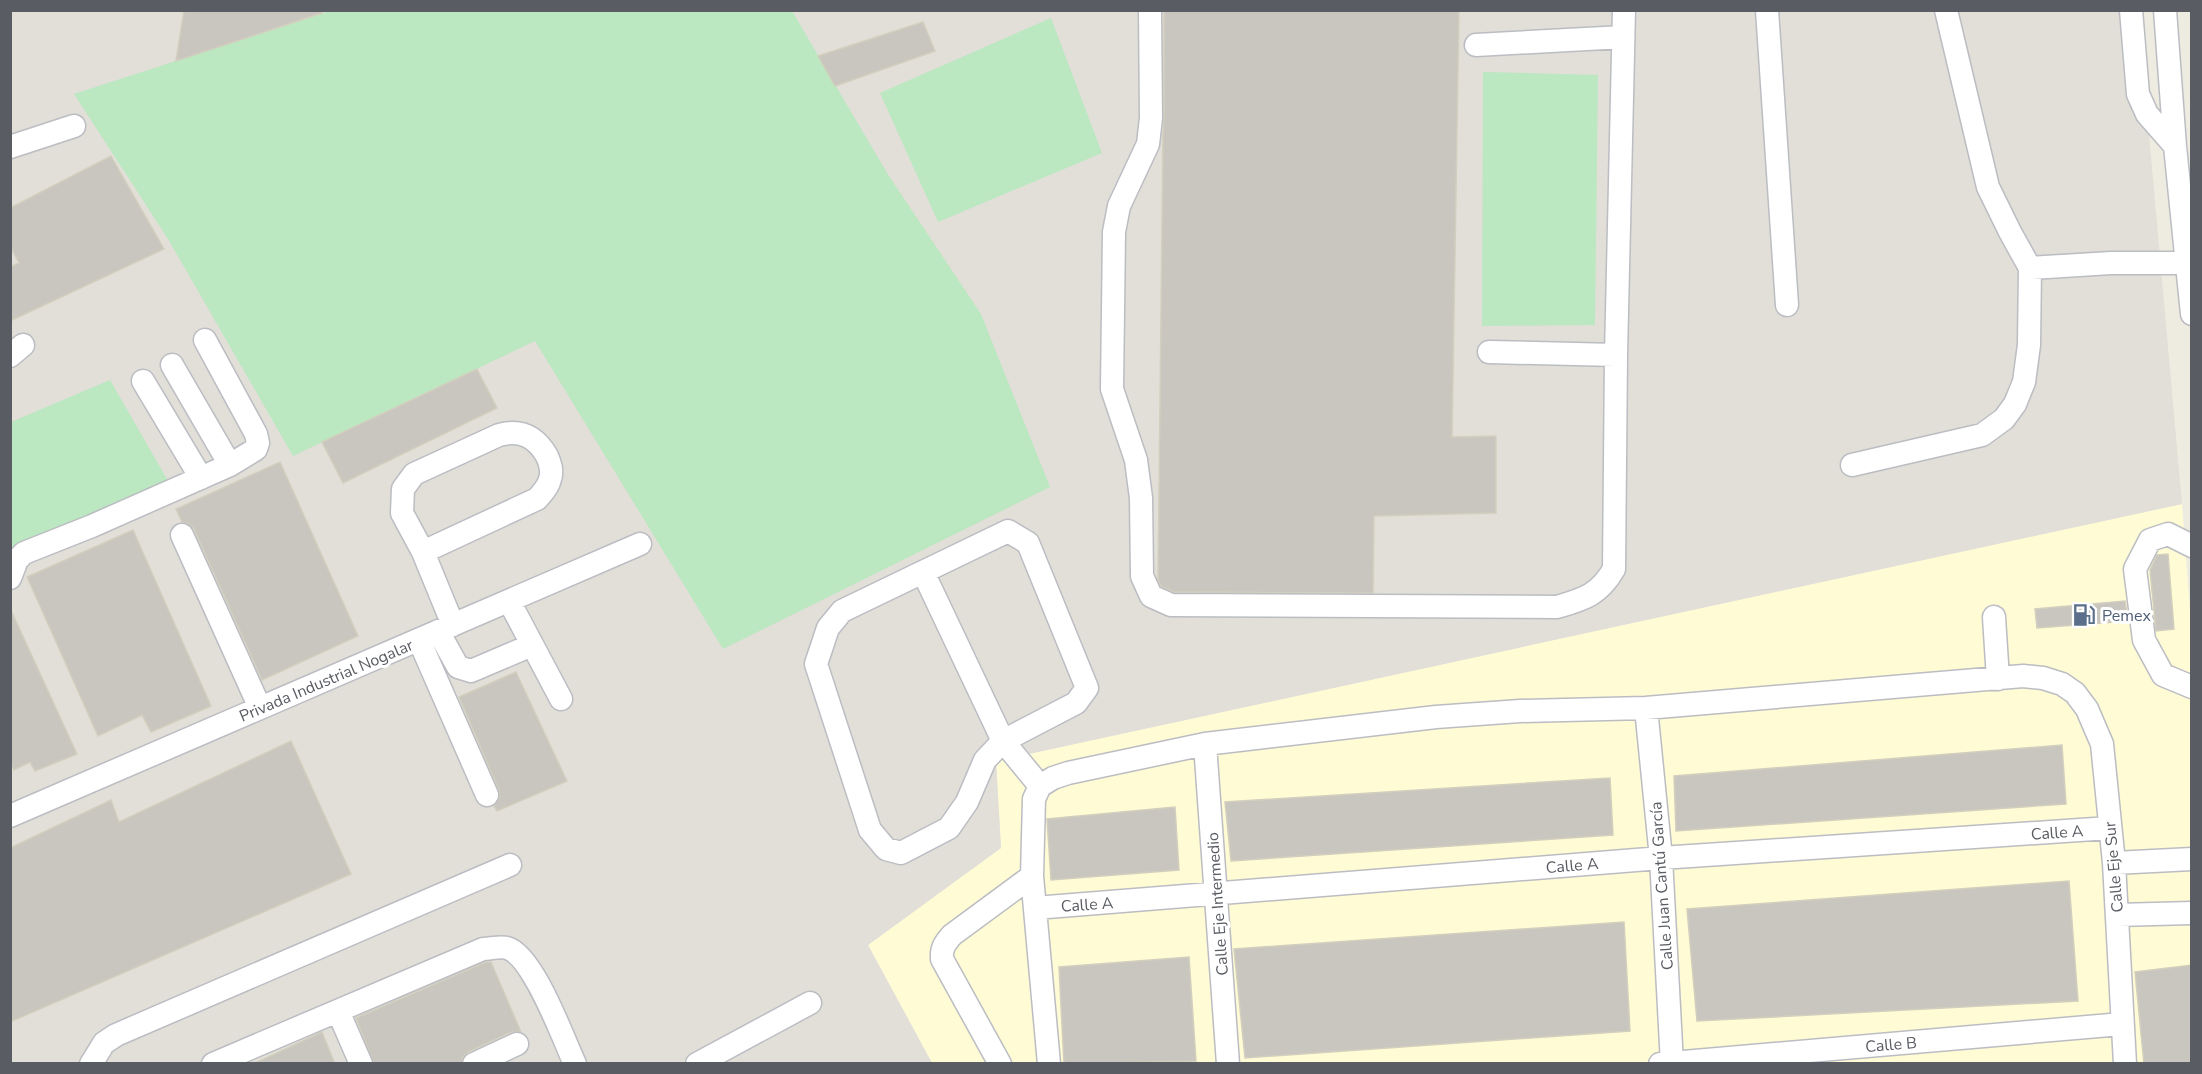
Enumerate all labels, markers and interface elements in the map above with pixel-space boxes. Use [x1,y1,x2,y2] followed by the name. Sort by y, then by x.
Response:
[2071,602,2097,628] fuel station icon: Pemex
[2102,605,2151,627] place label: Pemex
[236,634,417,728] street label: Privada Industrial Nogalar
[1645,801,1679,971] street label: Calle Juan Cantú García
[2030,820,2084,846] street label: Calle A
[2099,820,2129,913] street label: Calle Eje Sur
[1202,831,1234,976] street label: Calle Eje Intermedio
[1545,853,1600,879] street label: Calle A
[1060,892,1114,918] street label: Calle A
[1864,1032,1918,1058] street label: Calle B

